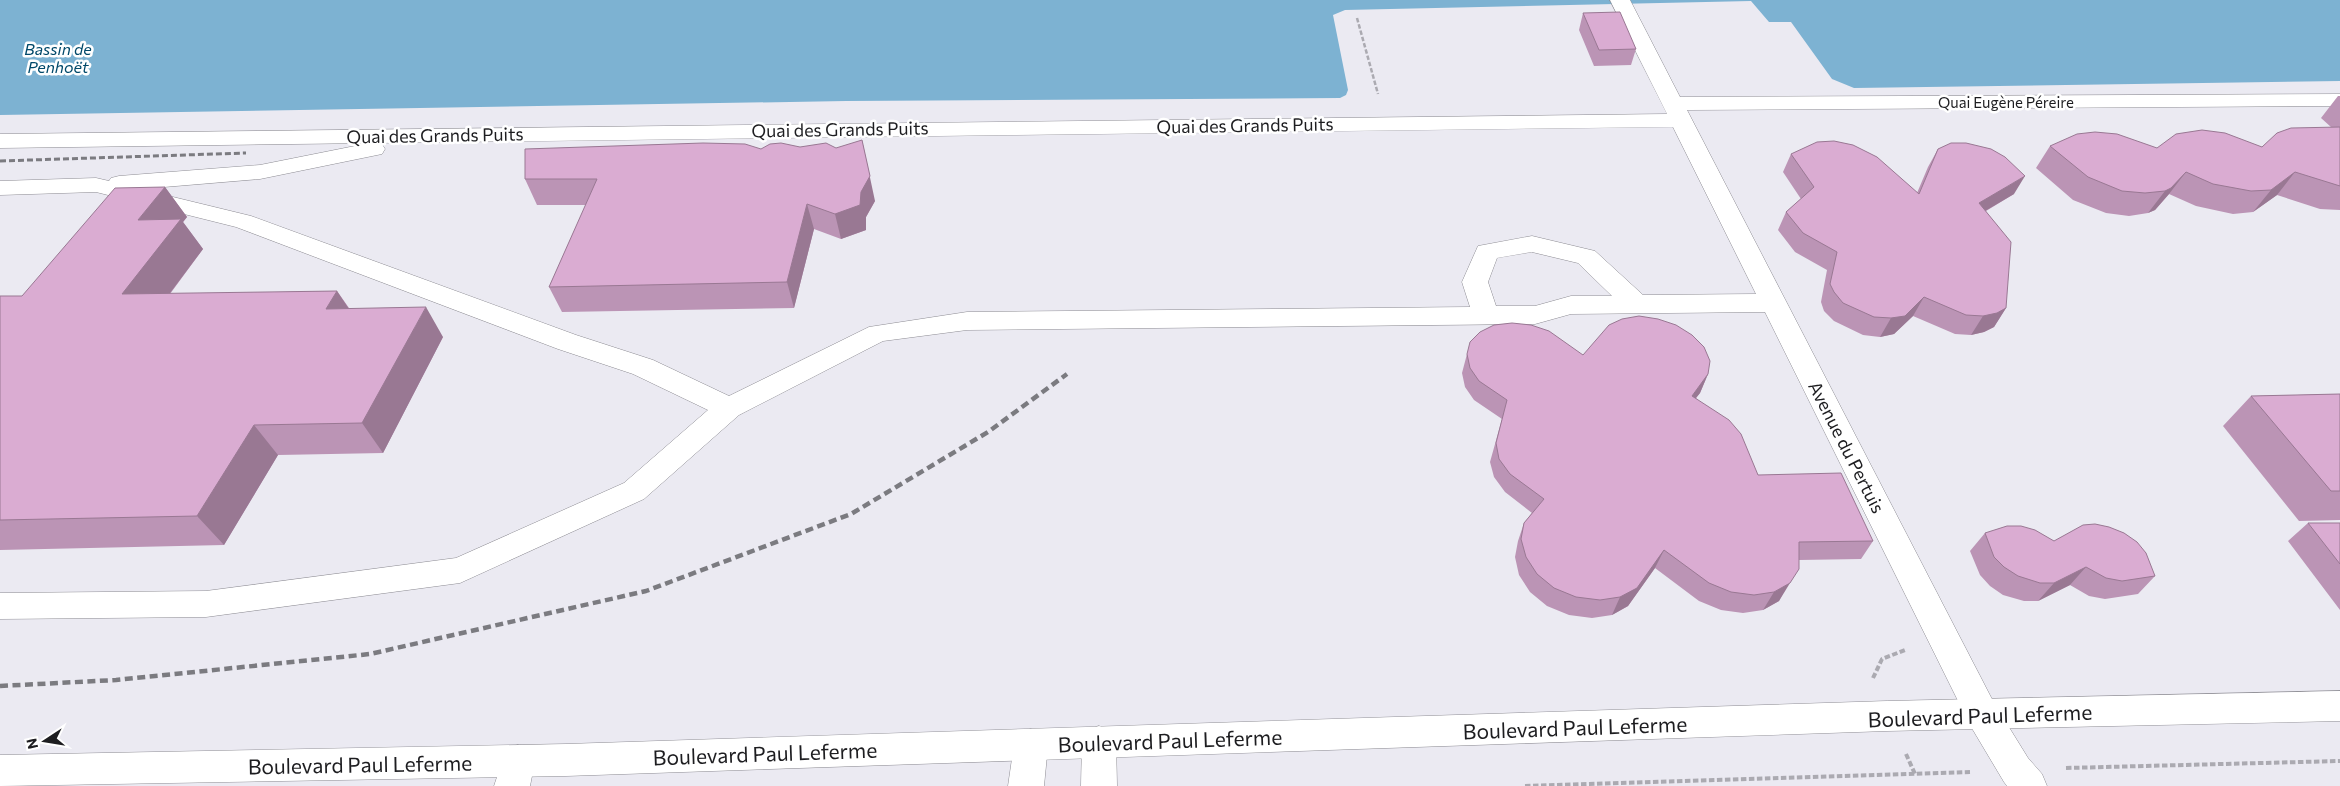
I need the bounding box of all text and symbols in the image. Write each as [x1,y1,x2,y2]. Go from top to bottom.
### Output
water label: Bassin de Penhoët [24,39,92,76]
street label: Quai Eugène Péreire [1938,93,2074,111]
street label: Quai des Grands Puits [1156,112,1334,138]
street label: Quai des Grands Puits [751,116,929,142]
street label: Quai des Grands Puits [346,122,524,148]
street label: Avenue du Pertuis [1804,377,1890,517]
street label: Boulevard Paul Leferme [1867,699,2093,731]
street label: Boulevard Paul Leferme [1462,711,1688,743]
north arrow [20,716,70,766]
street label: Boulevard Paul Leferme [1057,724,1283,756]
text: N [22,737,41,751]
street label: Boulevard Paul Leferme [652,737,878,769]
street label: Boulevard Paul Leferme [248,750,472,778]

